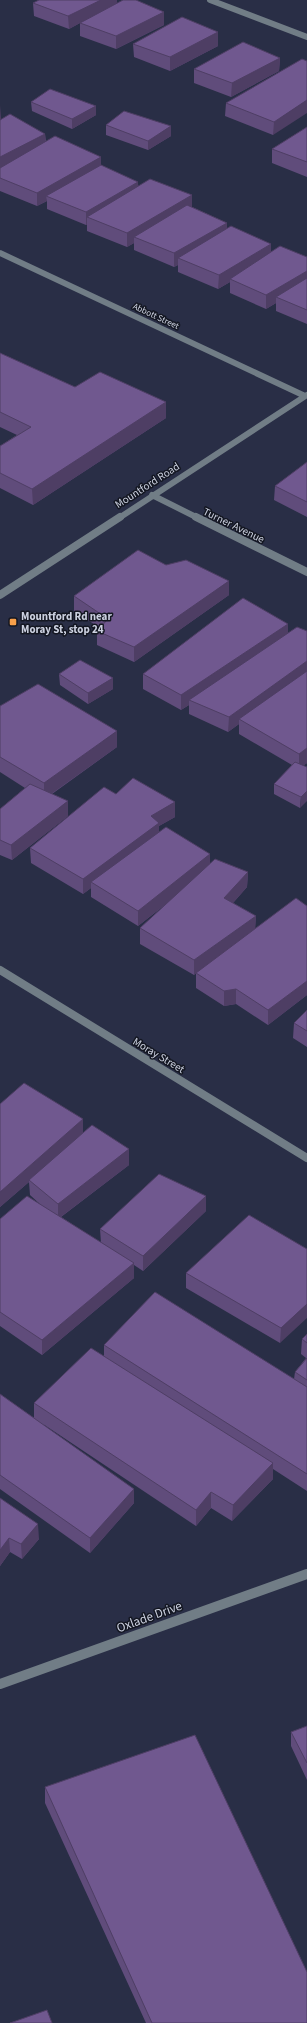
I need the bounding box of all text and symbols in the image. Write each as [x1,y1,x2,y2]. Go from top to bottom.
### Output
street label: Abbott Street [130,300,181,333]
street label: Mountford Road [112,459,183,512]
street label: Turner Avenue [201,504,267,547]
place label: Mountford Rd near Moray St, stop 24 [21,609,112,637]
marker: Mountford Rd near Moray St, stop 24 [8,617,18,627]
street label: Moray Street [130,1034,188,1077]
street label: Oxlade Drive [114,1597,185,1637]

